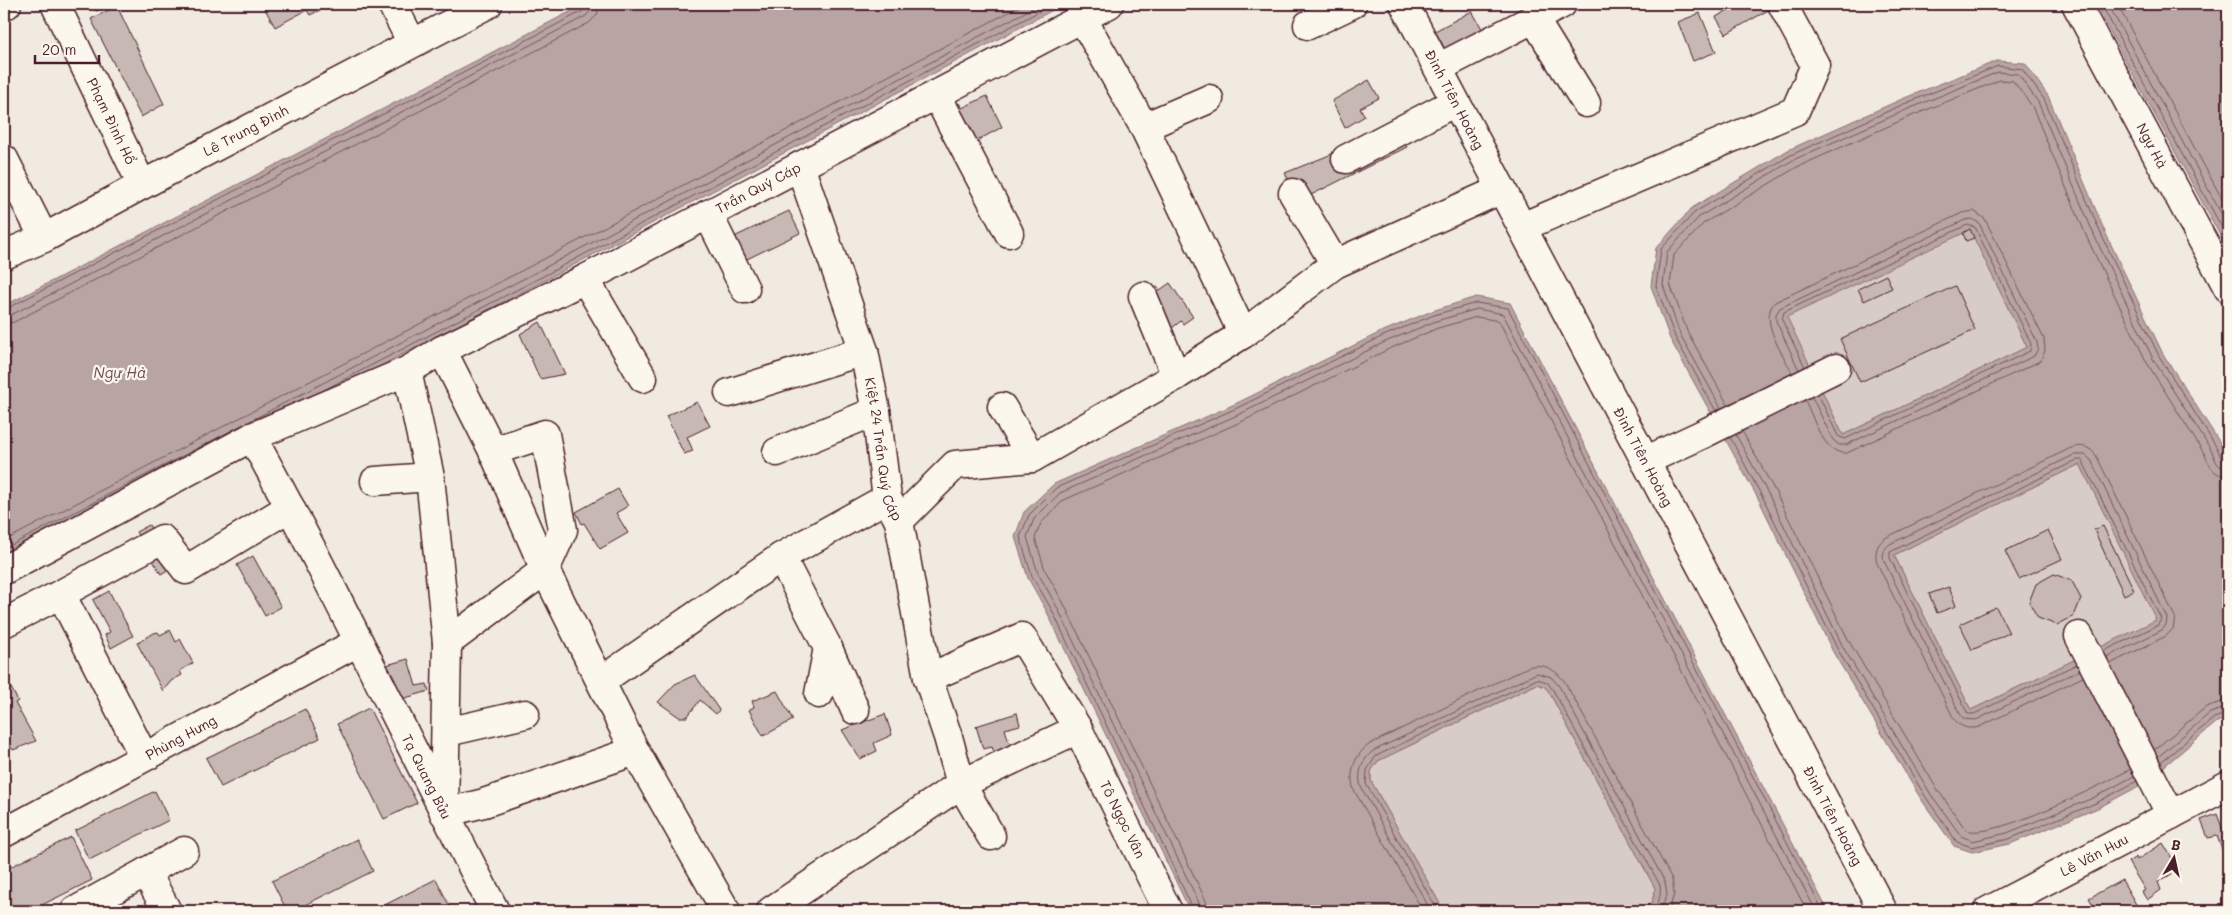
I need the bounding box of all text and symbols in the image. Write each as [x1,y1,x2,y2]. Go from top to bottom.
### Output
scale bar [35,32,99,64]
text: 20 m [42,39,76,59]
street label: Đinh Tiên Hoàng [1421,46,1489,153]
street label: Phạm Đình Hổ [83,75,141,167]
street label: Lê Trung Đình [200,100,292,160]
street label: Ngự Hà [2132,119,2172,172]
street label: Trần Quý Cáp [712,157,804,218]
water label: Ngự Hà [94,362,146,382]
street label: Kiệt 24 Trần Quý Cáp [860,376,907,524]
street label: Đinh Tiên Hoàng [1609,403,1678,510]
street label: Phùng Hưng [142,710,220,764]
street label: Tạ Quang Bửu [398,731,456,822]
street label: Đinh Tiên Hoàng [1799,762,1867,869]
street label: Tô Ngọc Vân [1096,777,1150,861]
street label: Lê Văn Hưu [2057,829,2132,881]
north arrow [2150,832,2200,882]
text: B [2170,835,2182,855]

